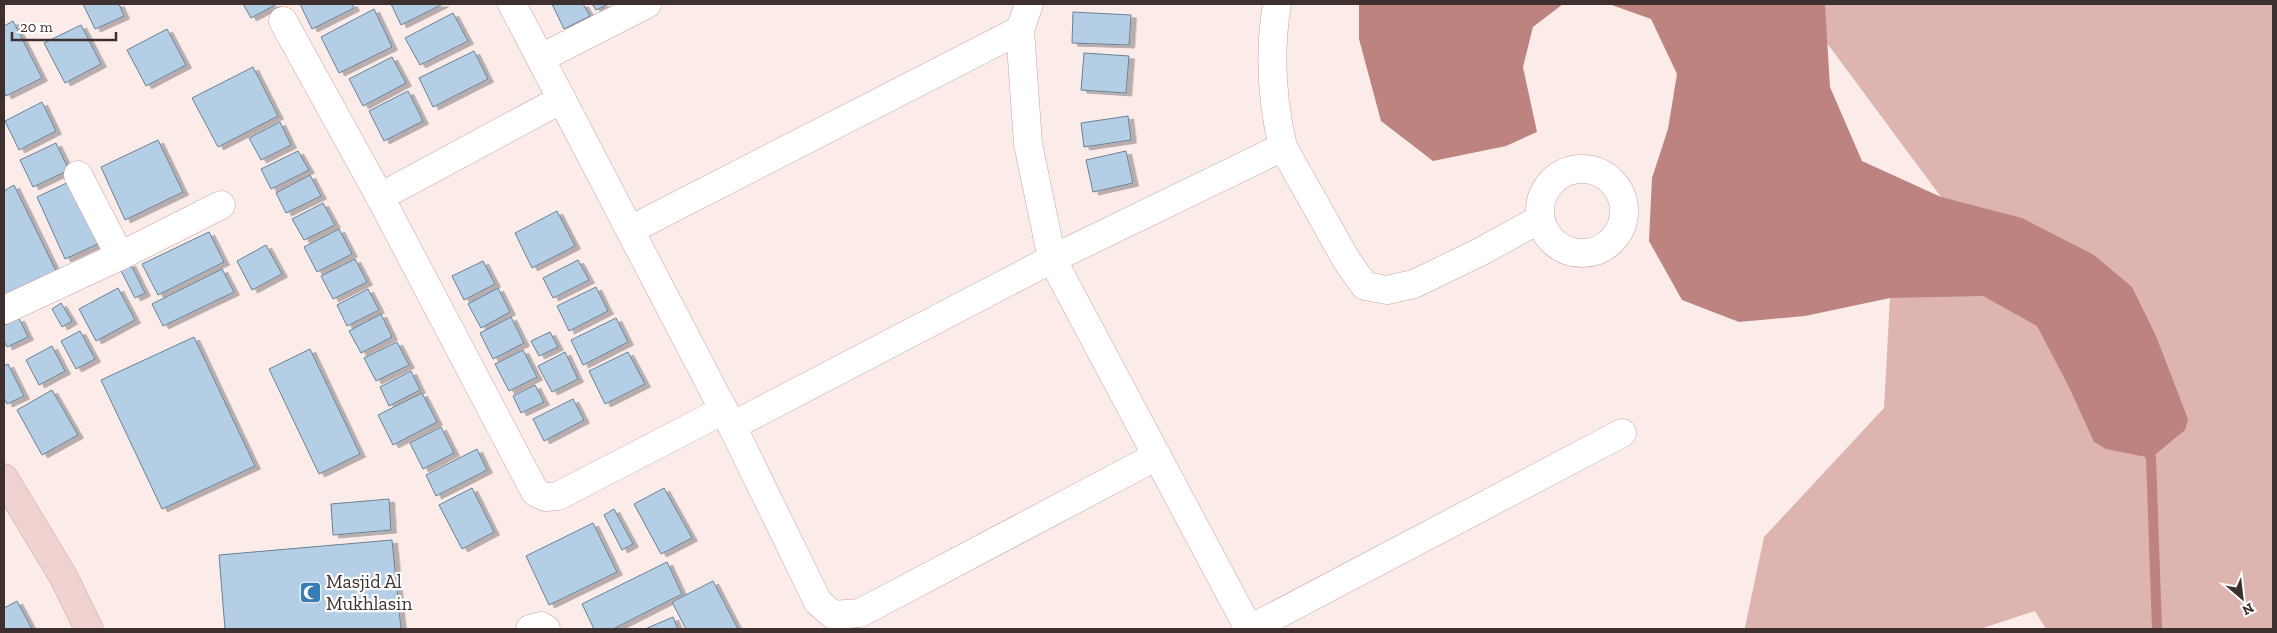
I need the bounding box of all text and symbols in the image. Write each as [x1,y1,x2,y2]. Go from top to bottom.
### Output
scale bar [12,10,116,42]
text: 20 m [20,18,53,36]
place label: Masjid Al Mukhlasin [326,570,412,615]
north arrow [2217,573,2267,623]
mosque icon: Masjid Al Mukhlasin [298,580,322,604]
text: N [2239,599,2257,619]

